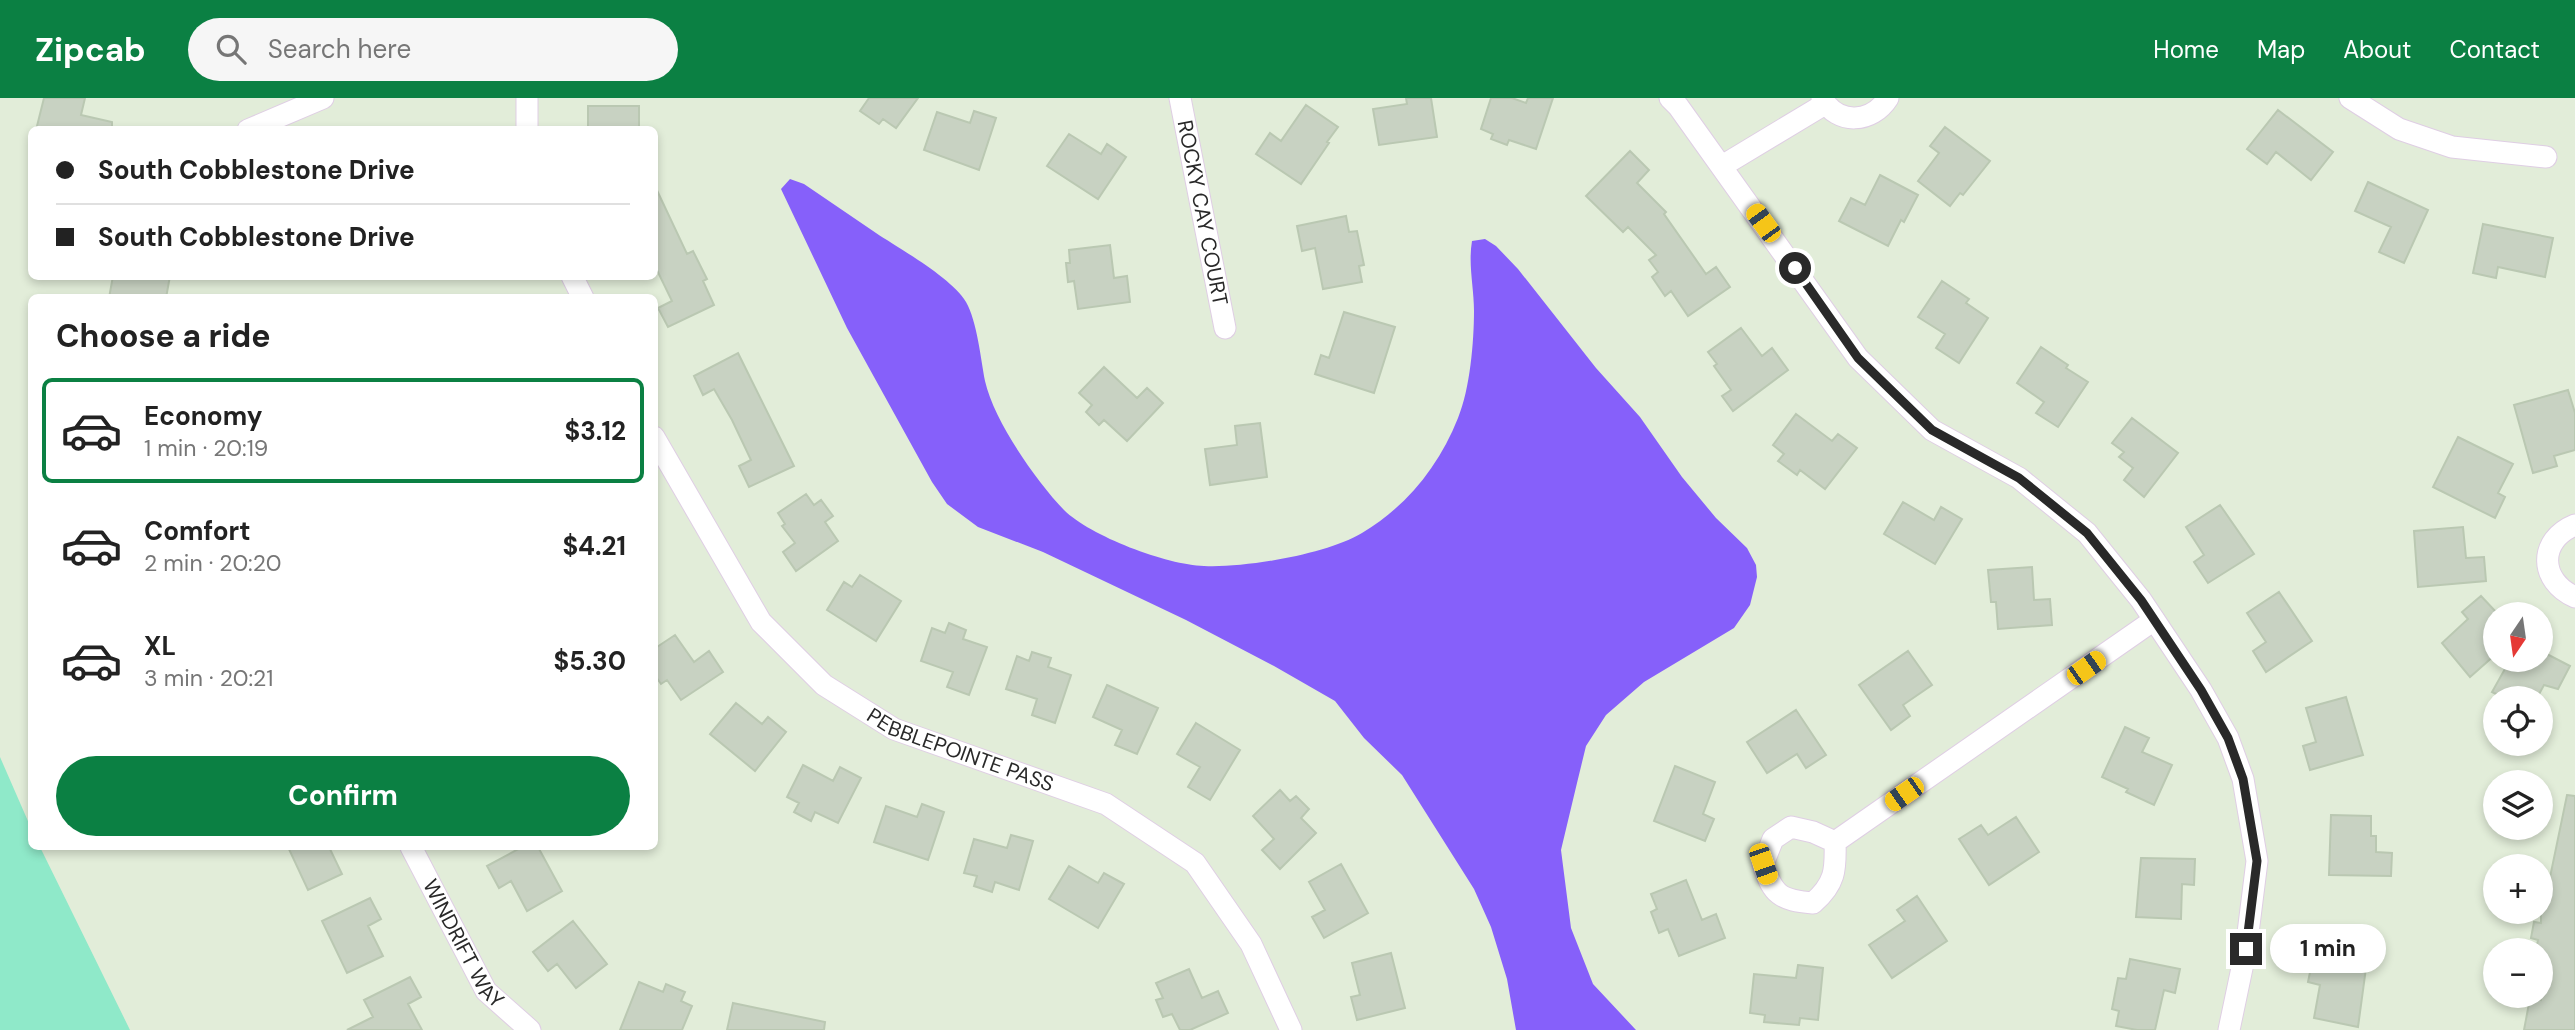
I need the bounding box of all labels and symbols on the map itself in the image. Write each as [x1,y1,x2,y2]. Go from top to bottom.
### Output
street label: ROCKY CAY COURT [1171,118,1234,308]
car [1743,200,1784,246]
route start [1779,252,1811,284]
north arrow [2483,602,2553,672]
car [2063,647,2110,689]
street label: PEBBLEPOINTE PASS [862,701,1058,798]
car [1881,773,1928,815]
car [1747,841,1780,887]
street label: WINDRIFT WAY [416,874,510,1014]
callout: 1 min [2270,924,2386,974]
route end [2230,933,2262,965]

